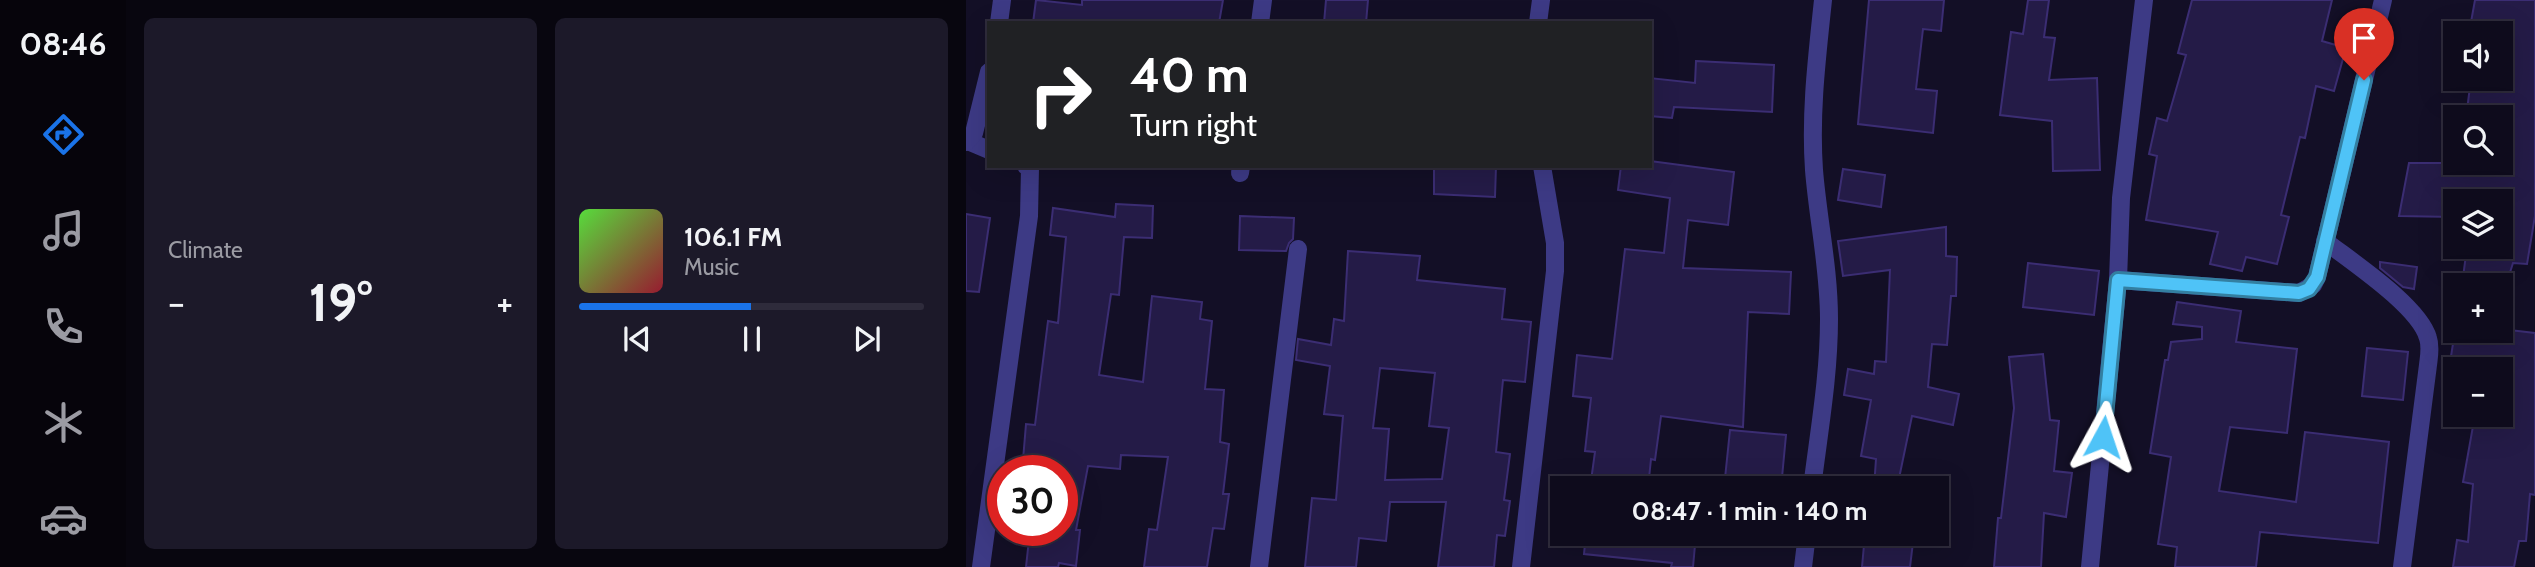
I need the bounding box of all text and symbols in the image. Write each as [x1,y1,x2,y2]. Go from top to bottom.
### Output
pin [2334,8,2394,80]
icon: arrive [2345,19,2383,57]
map controls [2443,21,2513,427]
button: sound [2443,21,2513,91]
text: 08:46 [20,24,106,63]
text: 40 m [1130,45,1249,104]
icon: right [1015,49,1106,140]
text: Turn right [1130,105,1257,144]
button: search [2443,105,2513,175]
icon: directions [39,110,88,159]
button: layers [2443,189,2513,259]
icon: music [39,206,88,255]
text: 106.1 FM [684,221,782,253]
text: Climate [168,236,243,264]
text: Music [684,253,739,281]
text: 19° [309,271,372,334]
button: + [2443,273,2513,343]
text: − [168,279,185,326]
text: + [496,279,513,326]
icon: phone [39,302,88,351]
icon: previous [618,320,656,358]
icon: pause [733,320,771,358]
icon: next [848,320,886,358]
button: − [2443,357,2513,427]
icon: climate [39,398,88,447]
position arrow [2066,400,2140,474]
speed limit sign: 30 [987,455,1078,546]
icon: car [39,494,88,543]
text: 08:47 · 1 min · 140 m [1632,495,1867,527]

